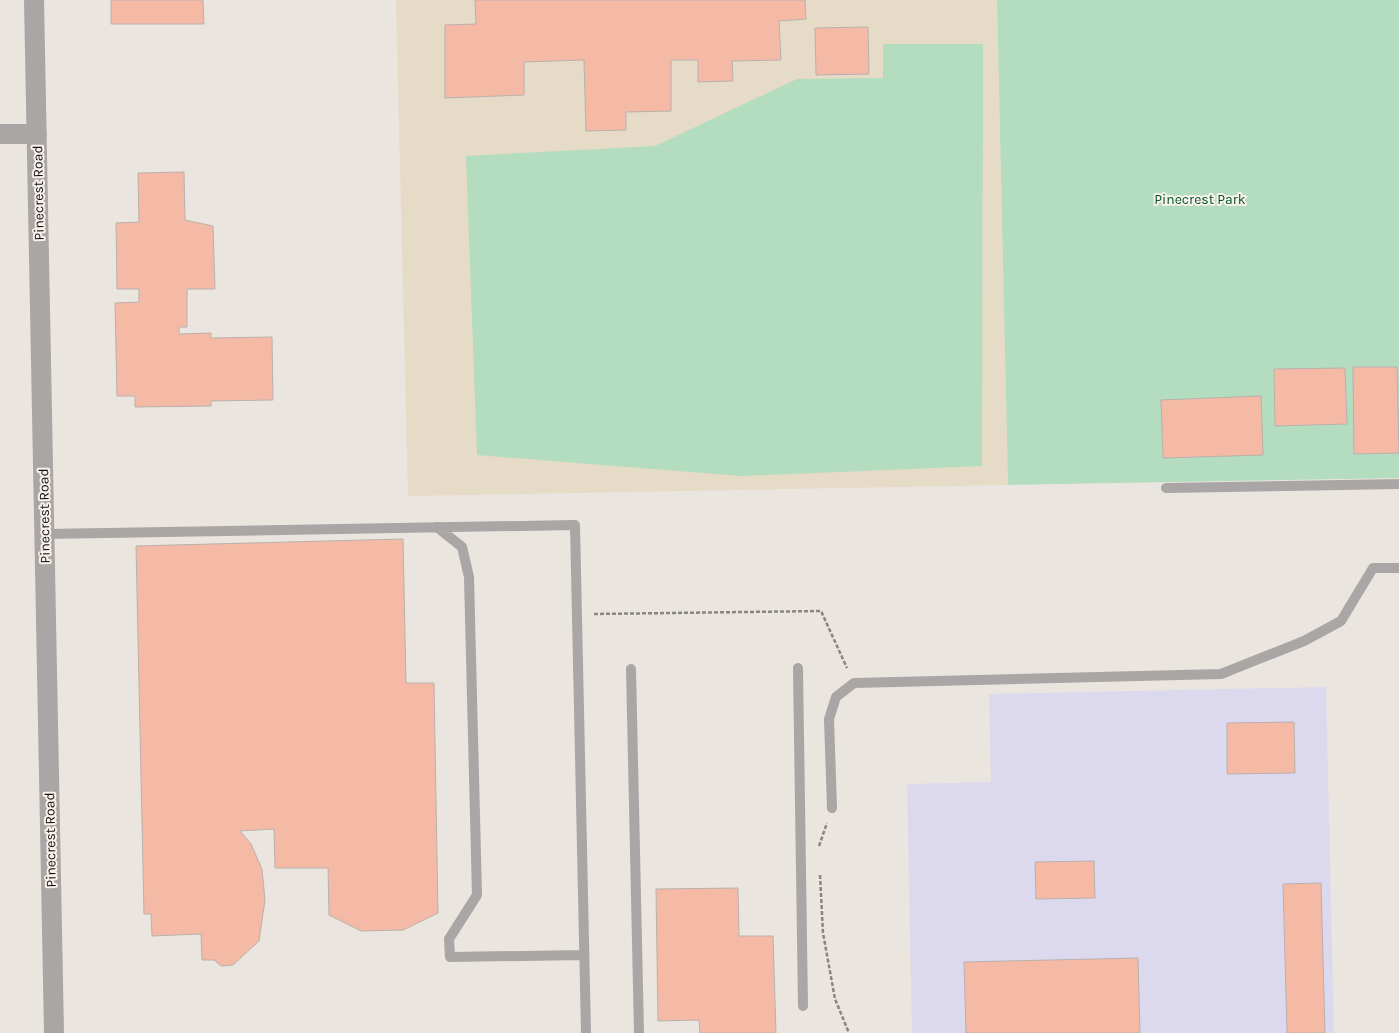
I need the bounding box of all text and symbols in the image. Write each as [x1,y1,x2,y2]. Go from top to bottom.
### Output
street label: Pinecrest Road [29,145,48,241]
park label: Pinecrest Park [1154,191,1246,208]
street label: Pinecrest Road [35,468,54,564]
street label: Pinecrest Road [41,792,60,888]

